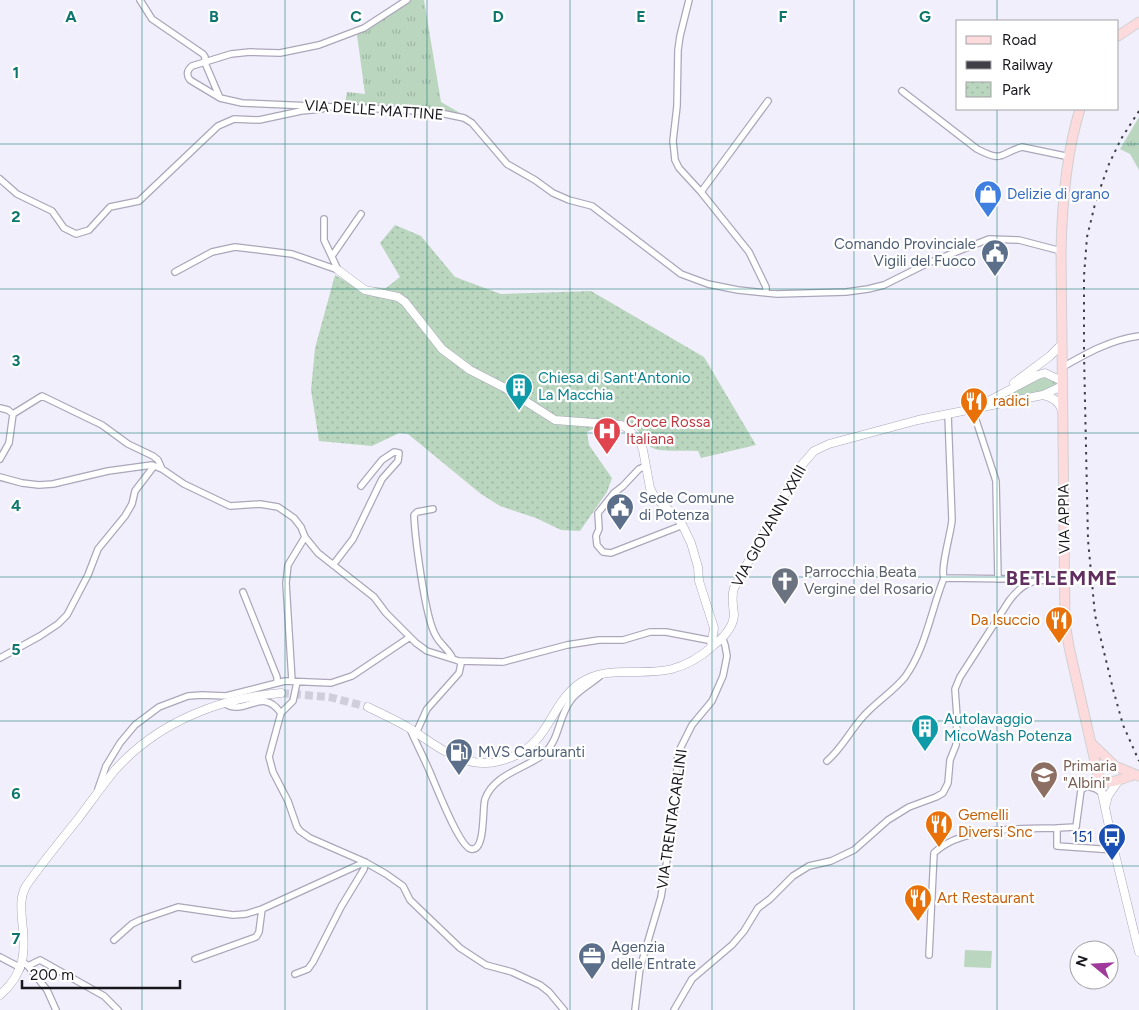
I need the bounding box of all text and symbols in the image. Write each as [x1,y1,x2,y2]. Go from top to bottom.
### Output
text: A [65,7,77,26]
text: B [209,7,219,26]
text: C [350,7,362,26]
text: D [492,7,504,26]
text: E [636,7,646,26]
text: F [779,7,788,26]
text: G [919,7,931,26]
legend [956,20,1119,110]
text: Road [1002,31,1037,49]
text: Railway [1002,56,1053,74]
text: 1 [13,63,19,82]
text: Park [1002,81,1031,99]
street label: VIA DELLE MATTINE [304,96,444,124]
shop icon: Delizie di grano [973,179,1003,218]
place label: Delizie di grano [1007,185,1110,203]
text: 2 [11,207,21,226]
place label: Comando Provinciale Vigili del Fuoco [834,235,976,270]
public building icon: Comando Provinciale Vigili del Fuoco [980,238,1010,277]
text: 3 [12,351,21,370]
place label: Chiesa di Sant'Antonio La Macchia [538,369,691,404]
building icon: Chiesa di Sant'Antonio La Macchia [504,372,534,411]
restaurant icon: radici [959,386,989,425]
place label: radici [993,392,1030,410]
place label: Croce Rossa Italiana [626,413,710,448]
hospital icon: Croce Rossa Italiana [592,416,622,455]
street label: VIA GIOVANNI XXIII [728,462,810,590]
street label: VIA APPIA [1054,484,1074,554]
place label: Sede Comune di Potenza [639,489,734,524]
public building icon: Sede Comune di Potenza [605,492,635,531]
text: 4 [11,496,21,515]
place label: Parrocchia Beata Vergine del Rosario [804,563,934,598]
church icon: Parrocchia Beata Vergine del Rosario [770,566,800,605]
district label: BETLEMME [1006,566,1118,590]
restaurant icon: Da Isuccio [1044,605,1074,644]
place label: Da Isuccio [970,611,1040,629]
text: 5 [11,640,21,659]
place label: Autolavaggio MicoWash Potenza [944,710,1072,745]
building icon: Autolavaggio MicoWash Potenza [910,713,940,752]
fuel station icon: MVS Carburanti [444,737,474,776]
place label: MVS Carburanti [478,743,585,761]
street label: VIA TRENTACARLINI [653,748,691,890]
place label: Primaria "Albini" [1063,757,1117,792]
school or university icon: Primaria "Albini" [1029,760,1059,799]
text: 6 [11,784,21,803]
place label: Gemelli Diversi Snc [958,806,1033,841]
restaurant icon: Gemelli Diversi Snc [924,809,954,848]
bus stop icon: 151 [1097,822,1127,861]
place label: 151 [1072,828,1093,846]
restaurant icon: Art Restaurant [903,883,933,922]
place label: Art Restaurant [937,889,1035,907]
text: 7 [12,929,21,948]
place label: Agenzia delle Entrate [611,938,696,973]
north arrow [1069,940,1119,990]
office icon: Agenzia delle Entrate [577,941,607,980]
text: N [1072,953,1092,969]
scale bar [22,958,180,990]
text: 200 m [30,966,74,984]

